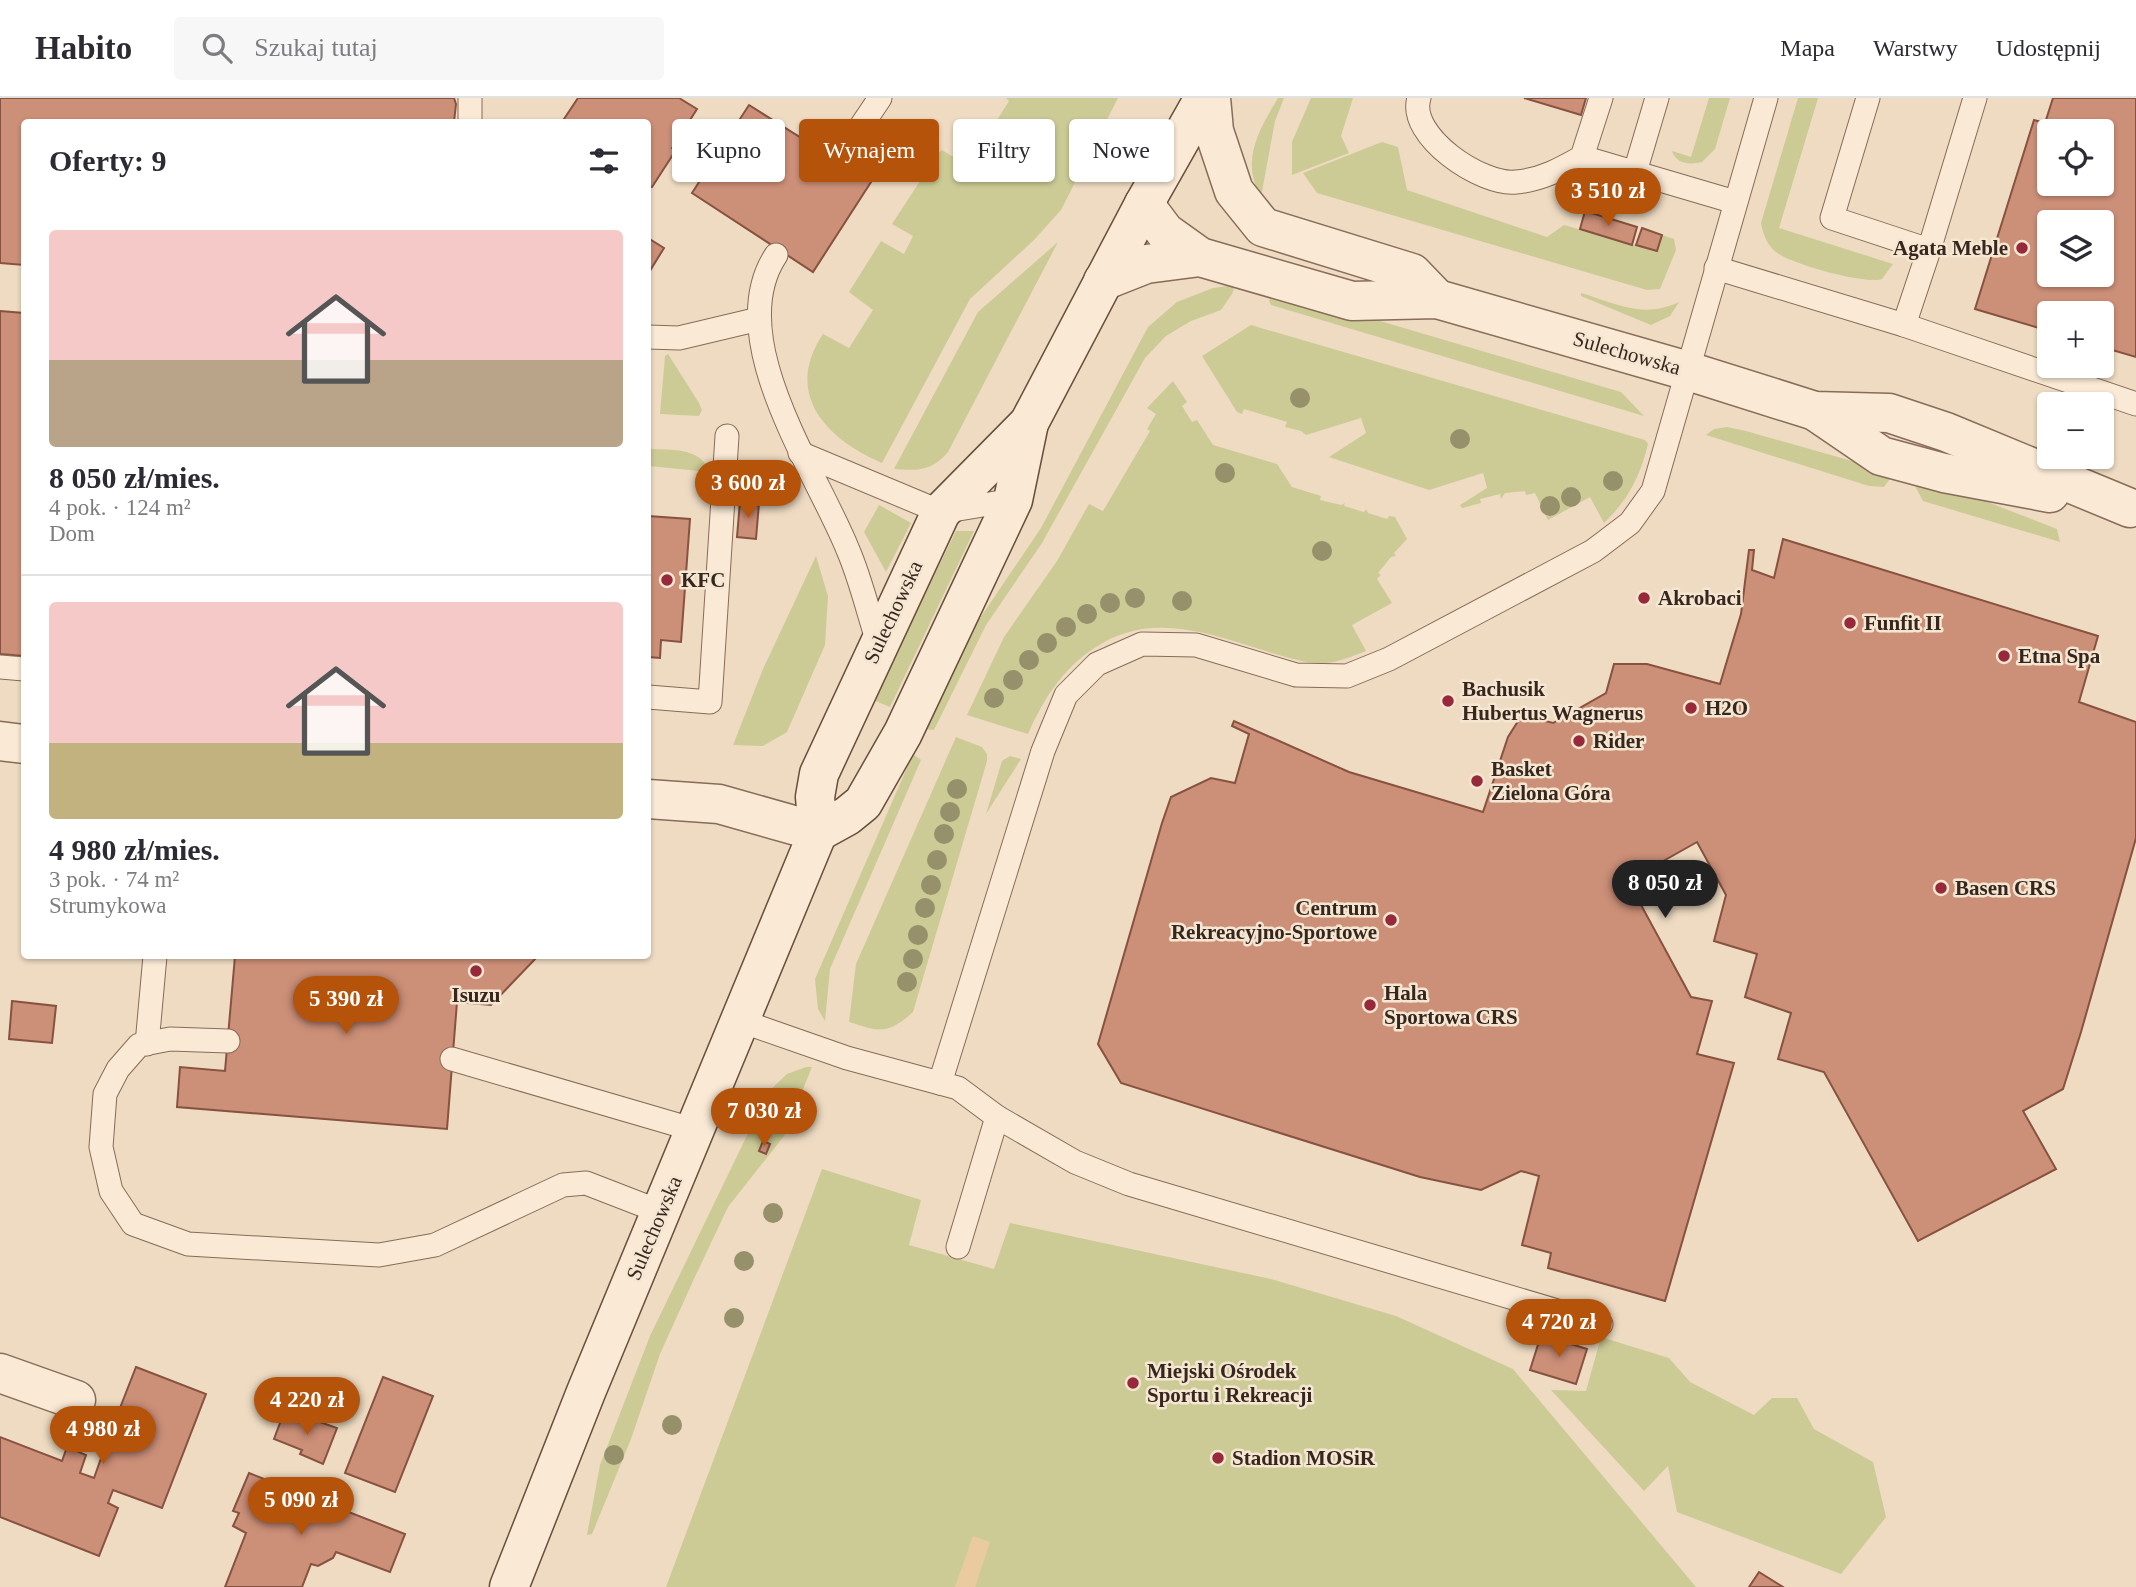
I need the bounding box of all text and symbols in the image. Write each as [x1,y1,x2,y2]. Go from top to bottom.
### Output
search box [174,17,664,80]
icon: search [198,29,236,67]
text: Habito [35,30,132,66]
text: Szukaj tutaj [254,33,378,62]
text: Mapa [1780,35,1835,61]
text: Warstwy [1873,35,1958,61]
text: Udostępnij [1996,35,2101,61]
chip: Kupno [672,119,785,182]
chip: Wynajem [799,119,939,182]
chip: Filtry [953,119,1055,182]
chip: Nowe [1069,119,1174,182]
map controls [2037,119,2114,469]
button: locate [2037,119,2114,196]
icon: filters [585,142,623,180]
text: Oferty: 9 [49,144,166,177]
pin: 3 510 zł [1536,169,1680,228]
text: 3 510 zł [1571,178,1645,203]
button: layers [2037,210,2114,287]
place label: Agata Meble [1893,236,2008,260]
marker: Agata Meble [2014,240,2030,256]
icon: home [273,276,399,402]
button: + [2037,301,2114,378]
street label: Sulechowska [1570,326,1684,380]
button: − [2037,392,2114,469]
pin: 3 600 zł [676,460,820,520]
text: 8 050 zł/mies. [49,461,220,494]
text: 3 600 zł [711,470,785,495]
text: 4 pok. · 124 m² [49,495,191,520]
text: Dom [49,521,95,546]
street label: Sulechowska [859,556,928,667]
place label: KFC [681,568,725,592]
marker: KFC [659,572,675,588]
place label: Akrobaci [1658,586,1742,610]
marker: Akrobaci [1636,590,1652,606]
place label: Funfit II [1864,611,1942,635]
marker: Funfit II [1842,615,1858,631]
place label: Etna Spa [2018,644,2101,668]
icon: home [273,648,399,774]
marker: Etna Spa [1996,648,2012,664]
place label: Bachusik Hubertus Wagnerus [1462,677,1643,725]
marker: Bachusik Hubertus Wagnerus [1440,693,1456,709]
place label: H2O [1705,696,1748,720]
marker: H2O [1683,700,1699,716]
place label: Rider [1593,729,1644,753]
marker: Rider [1571,733,1587,749]
place label: Basket Zielona Góra [1491,757,1611,805]
marker: Basket Zielona Góra [1469,773,1485,789]
text: 4 980 zł/mies. [49,833,220,866]
pin: 8 050 zł [1593,860,1737,920]
text: 3 pok. · 74 m² [49,867,179,892]
text: 8 050 zł [1628,870,1702,895]
place label: Basen CRS [1955,876,2056,900]
marker: Basen CRS [1933,880,1949,896]
text: Strumykowa [49,893,167,918]
place label: Centrum Rekreacyjno-Sportowe [1171,896,1378,944]
marker: Centrum Rekreacyjno-Sportowe [1383,912,1399,928]
marker: Isuzu [468,963,484,979]
pin: 5 390 zł [274,976,418,1036]
place label: Hala Sportowa CRS [1384,981,1518,1029]
place label: Isuzu [451,983,501,1007]
text: 5 390 zł [309,986,383,1011]
marker: Hala Sportowa CRS [1362,997,1378,1013]
pin: 7 030 zł [692,1088,836,1148]
text: 7 030 zł [727,1098,801,1123]
street label: Sulechowska [621,1172,687,1284]
pin: 4 720 zł [1487,1300,1631,1359]
text: 4 720 zł [1522,1309,1596,1334]
place label: Miejski Ośrodek Sportu i Rekreacji [1147,1359,1312,1407]
marker: Miejski Ośrodek Sportu i Rekreacji [1125,1375,1141,1391]
pin: 4 220 zł [235,1378,379,1437]
text: 4 220 zł [270,1387,344,1412]
pin: 4 980 zł [31,1406,175,1466]
text: 4 980 zł [66,1416,140,1441]
place label: Stadion MOSiR [1232,1446,1376,1470]
marker: Stadion MOSiR [1210,1450,1226,1466]
pin: 5 090 zł [229,1478,373,1537]
text: 5 090 zł [264,1487,338,1512]

